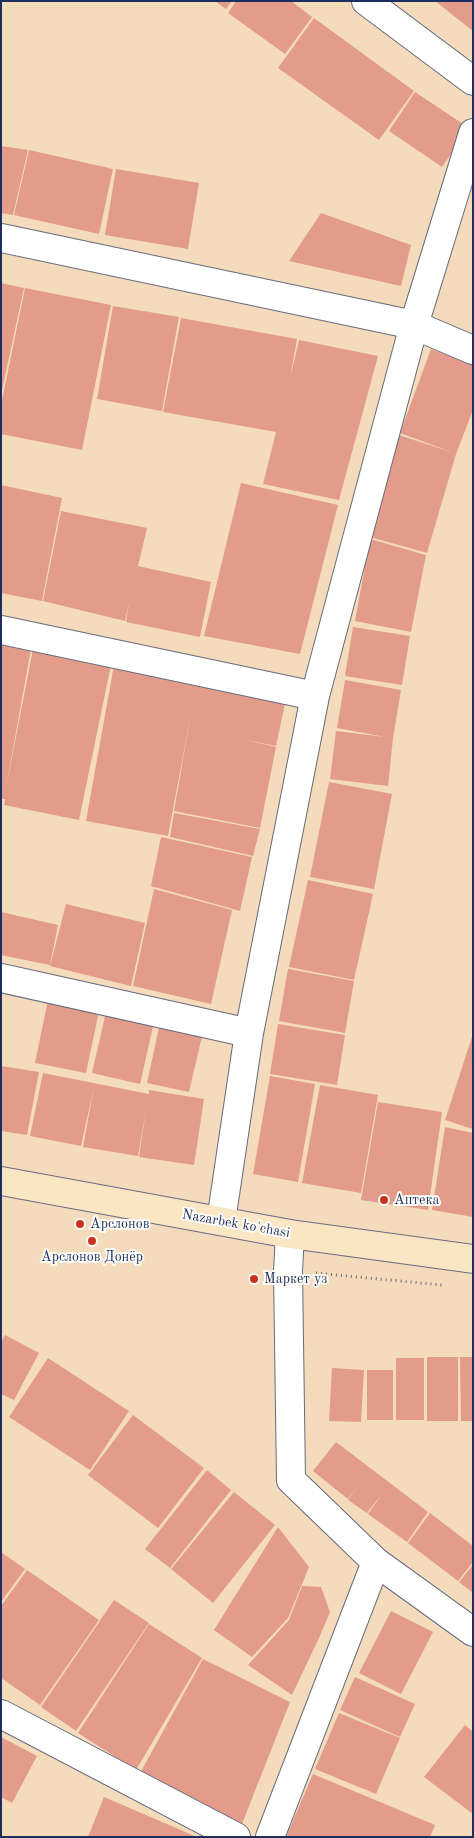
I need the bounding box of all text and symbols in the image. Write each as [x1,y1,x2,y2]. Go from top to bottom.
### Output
place label: Аптека [394,1192,439,1208]
marker: Аптека [378,1194,390,1206]
street label: Nazarbek ko'chasi [181,1206,291,1242]
place label: Арслонов [90,1216,149,1232]
marker: Арслонов [74,1218,86,1230]
marker: Арслонов Донёр [86,1235,98,1247]
place label: Арслонов Донёр [41,1249,143,1265]
place label: Маркет уз [264,1271,327,1287]
marker: Маркет уз [248,1273,260,1285]

